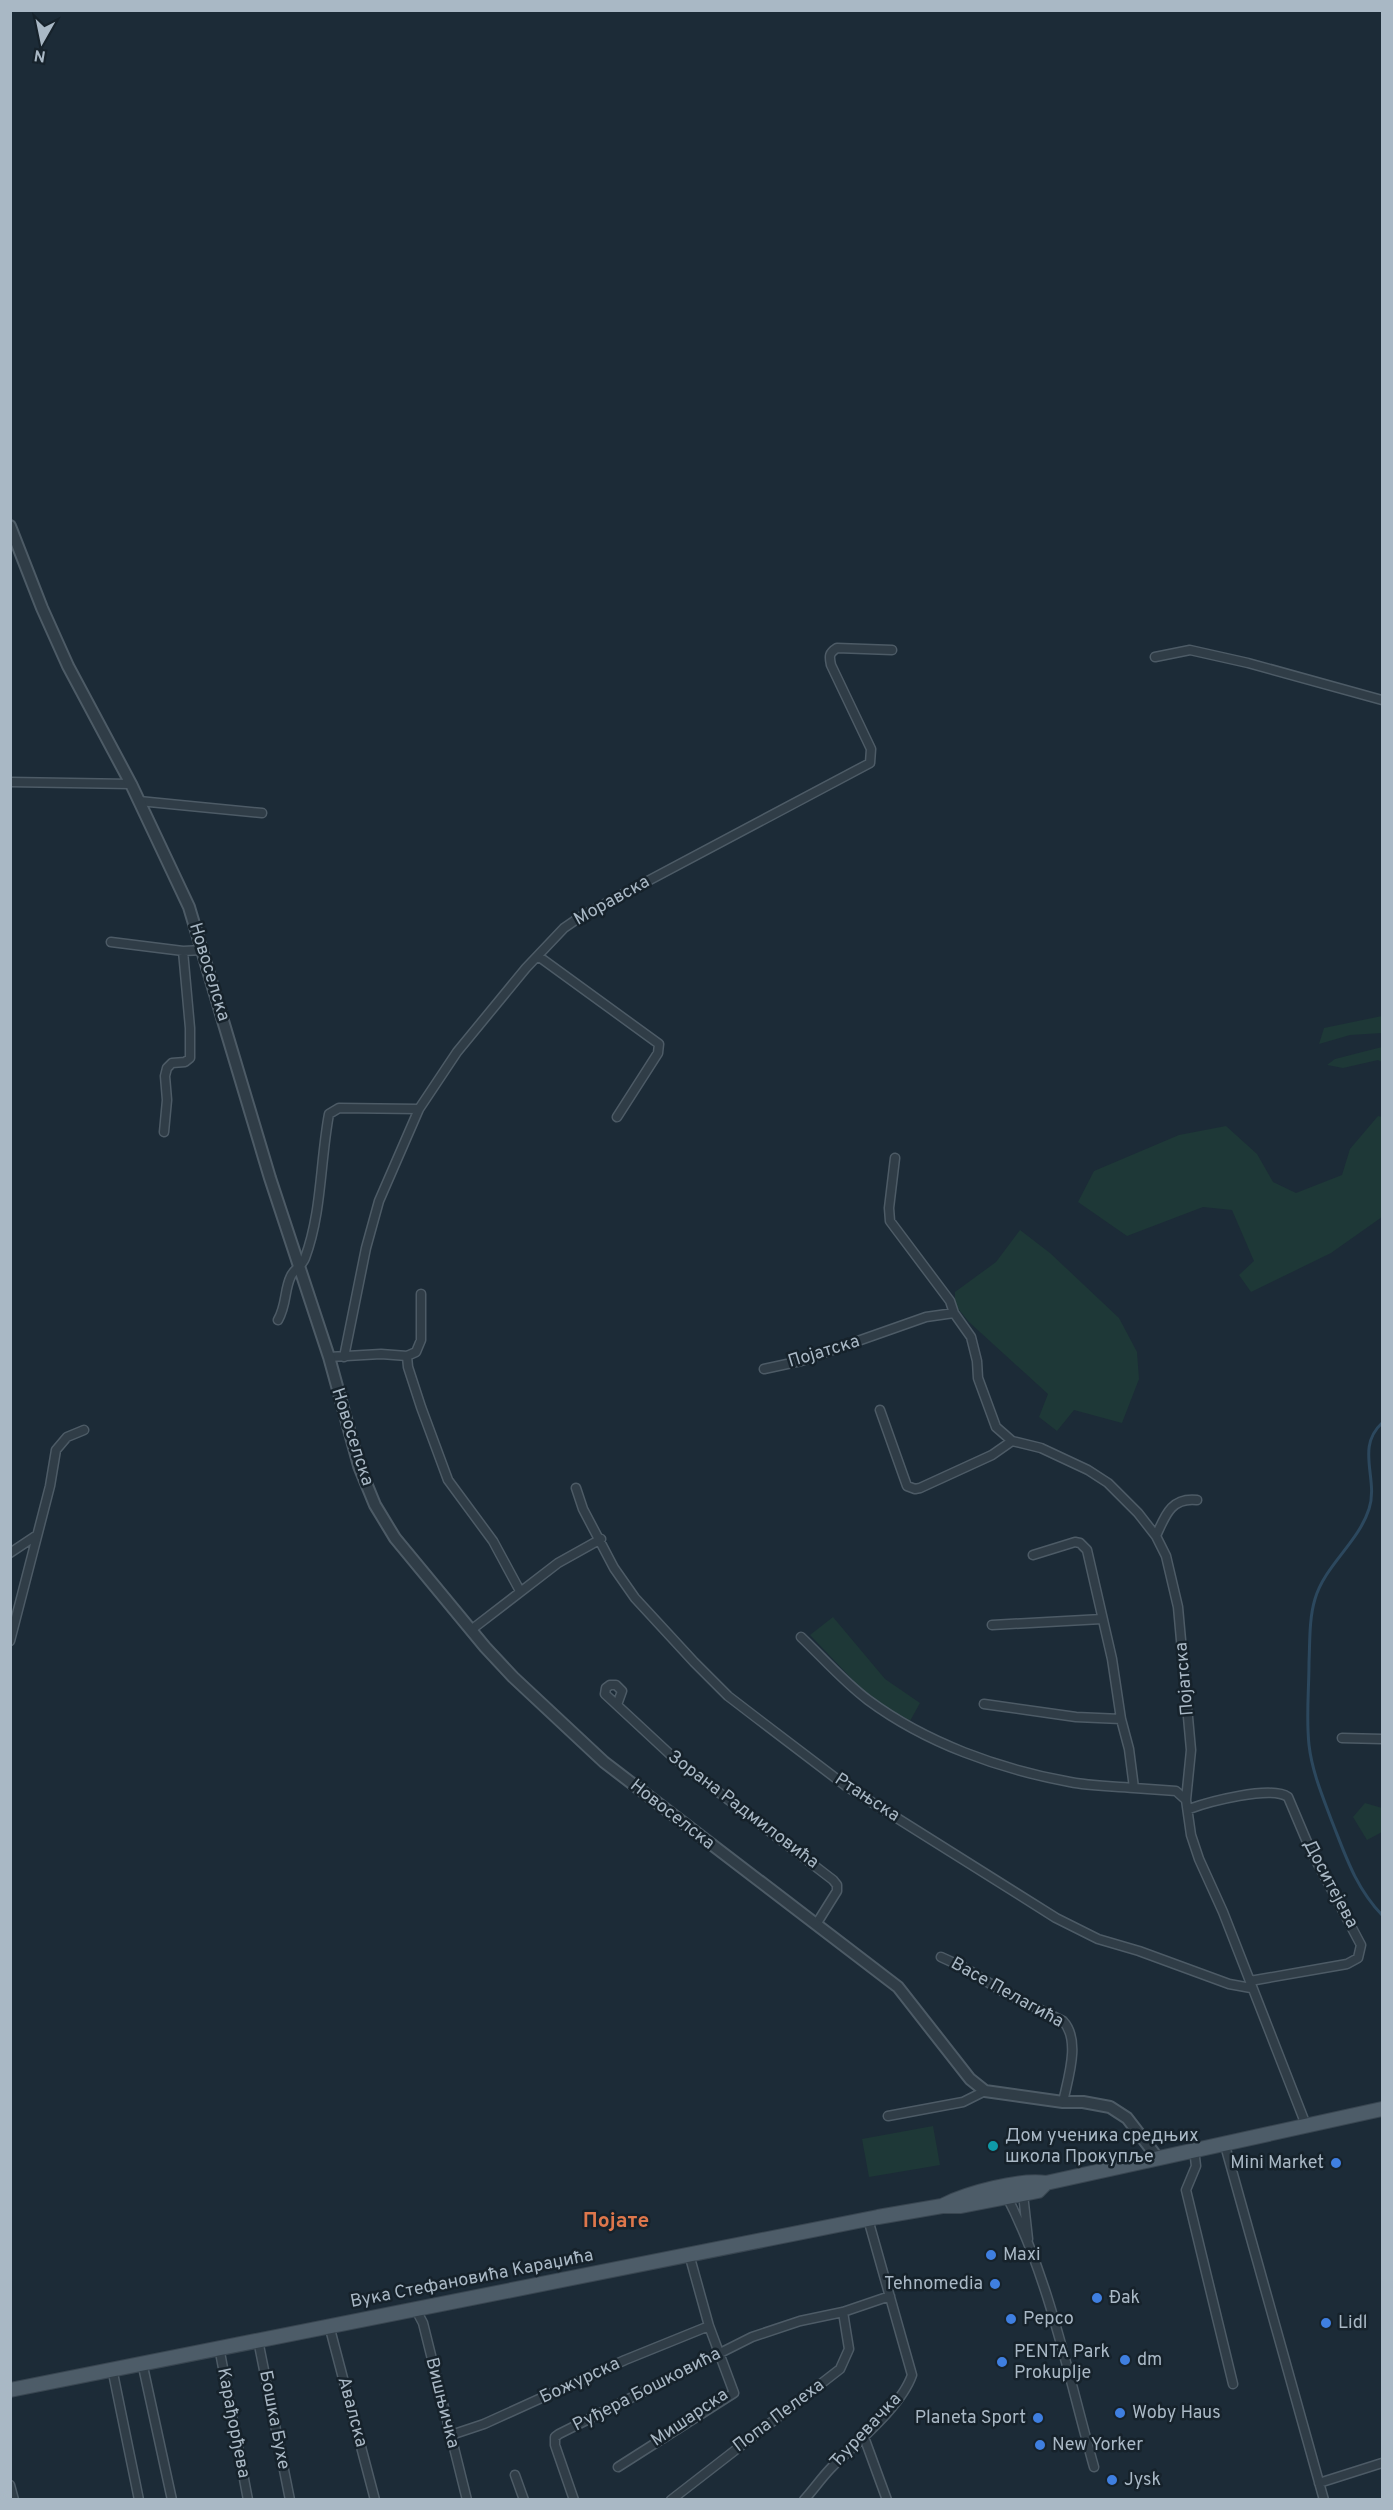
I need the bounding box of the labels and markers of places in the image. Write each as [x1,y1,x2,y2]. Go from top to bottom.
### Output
place label: Дом ученика средњих школа Прокупље [1005,2125,1198,2169]
marker: Дом ученика средњих школа Прокупље [986,2139,1000,2153]
place label: Mini Market [1230,2152,1324,2175]
marker: Mini Market [1329,2156,1343,2170]
place label: Maxi [1003,2244,1041,2267]
marker: Maxi [984,2248,998,2262]
place label: Tehnomedia [884,2273,983,2296]
marker: Tehnomedia [988,2277,1002,2291]
place label: Đak [1109,2287,1140,2310]
marker: Đak [1090,2291,1104,2305]
place label: Pepco [1023,2308,1074,2331]
marker: Pepco [1004,2312,1018,2326]
place label: Lidl [1338,2312,1367,2335]
marker: Lidl [1319,2316,1333,2330]
place label: PENTA Park Prokuplje [1014,2341,1110,2385]
place label: dm [1137,2349,1162,2372]
marker: dm [1118,2353,1132,2367]
marker: PENTA Park Prokuplje [995,2355,1009,2369]
place label: Woby Haus [1132,2402,1221,2425]
marker: Woby Haus [1113,2406,1127,2420]
place label: Planeta Sport [915,2407,1026,2430]
marker: Planeta Sport [1031,2411,1045,2425]
place label: New Yorker [1052,2434,1143,2457]
marker: New Yorker [1033,2438,1047,2452]
place label: Jysk [1124,2469,1161,2492]
marker: Jysk [1105,2473,1119,2487]

